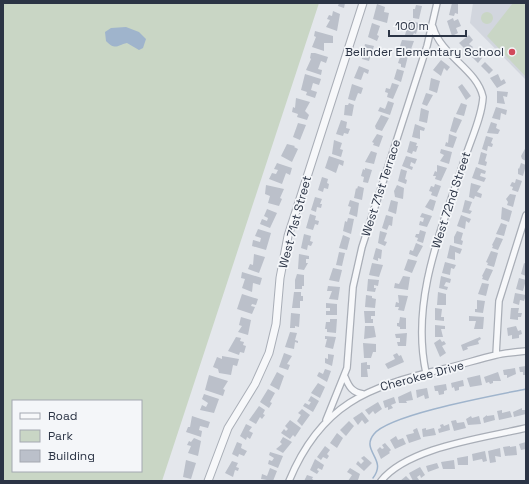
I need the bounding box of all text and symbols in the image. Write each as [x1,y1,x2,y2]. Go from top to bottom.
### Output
scale bar [389,12,466,38]
text: 100 m [395,18,429,34]
place label: Belinder Elementary School [345,44,504,60]
marker: Belinder Elementary School [507,47,517,57]
street label: West 71st Terrace [358,137,404,239]
street label: West 72nd Street [428,150,474,250]
street label: West 71st Street [275,174,315,270]
street label: Cherokee Drive [378,357,466,395]
legend [12,400,142,472]
text: Road [48,408,77,424]
text: Park [48,428,73,444]
text: Building [48,448,95,464]

